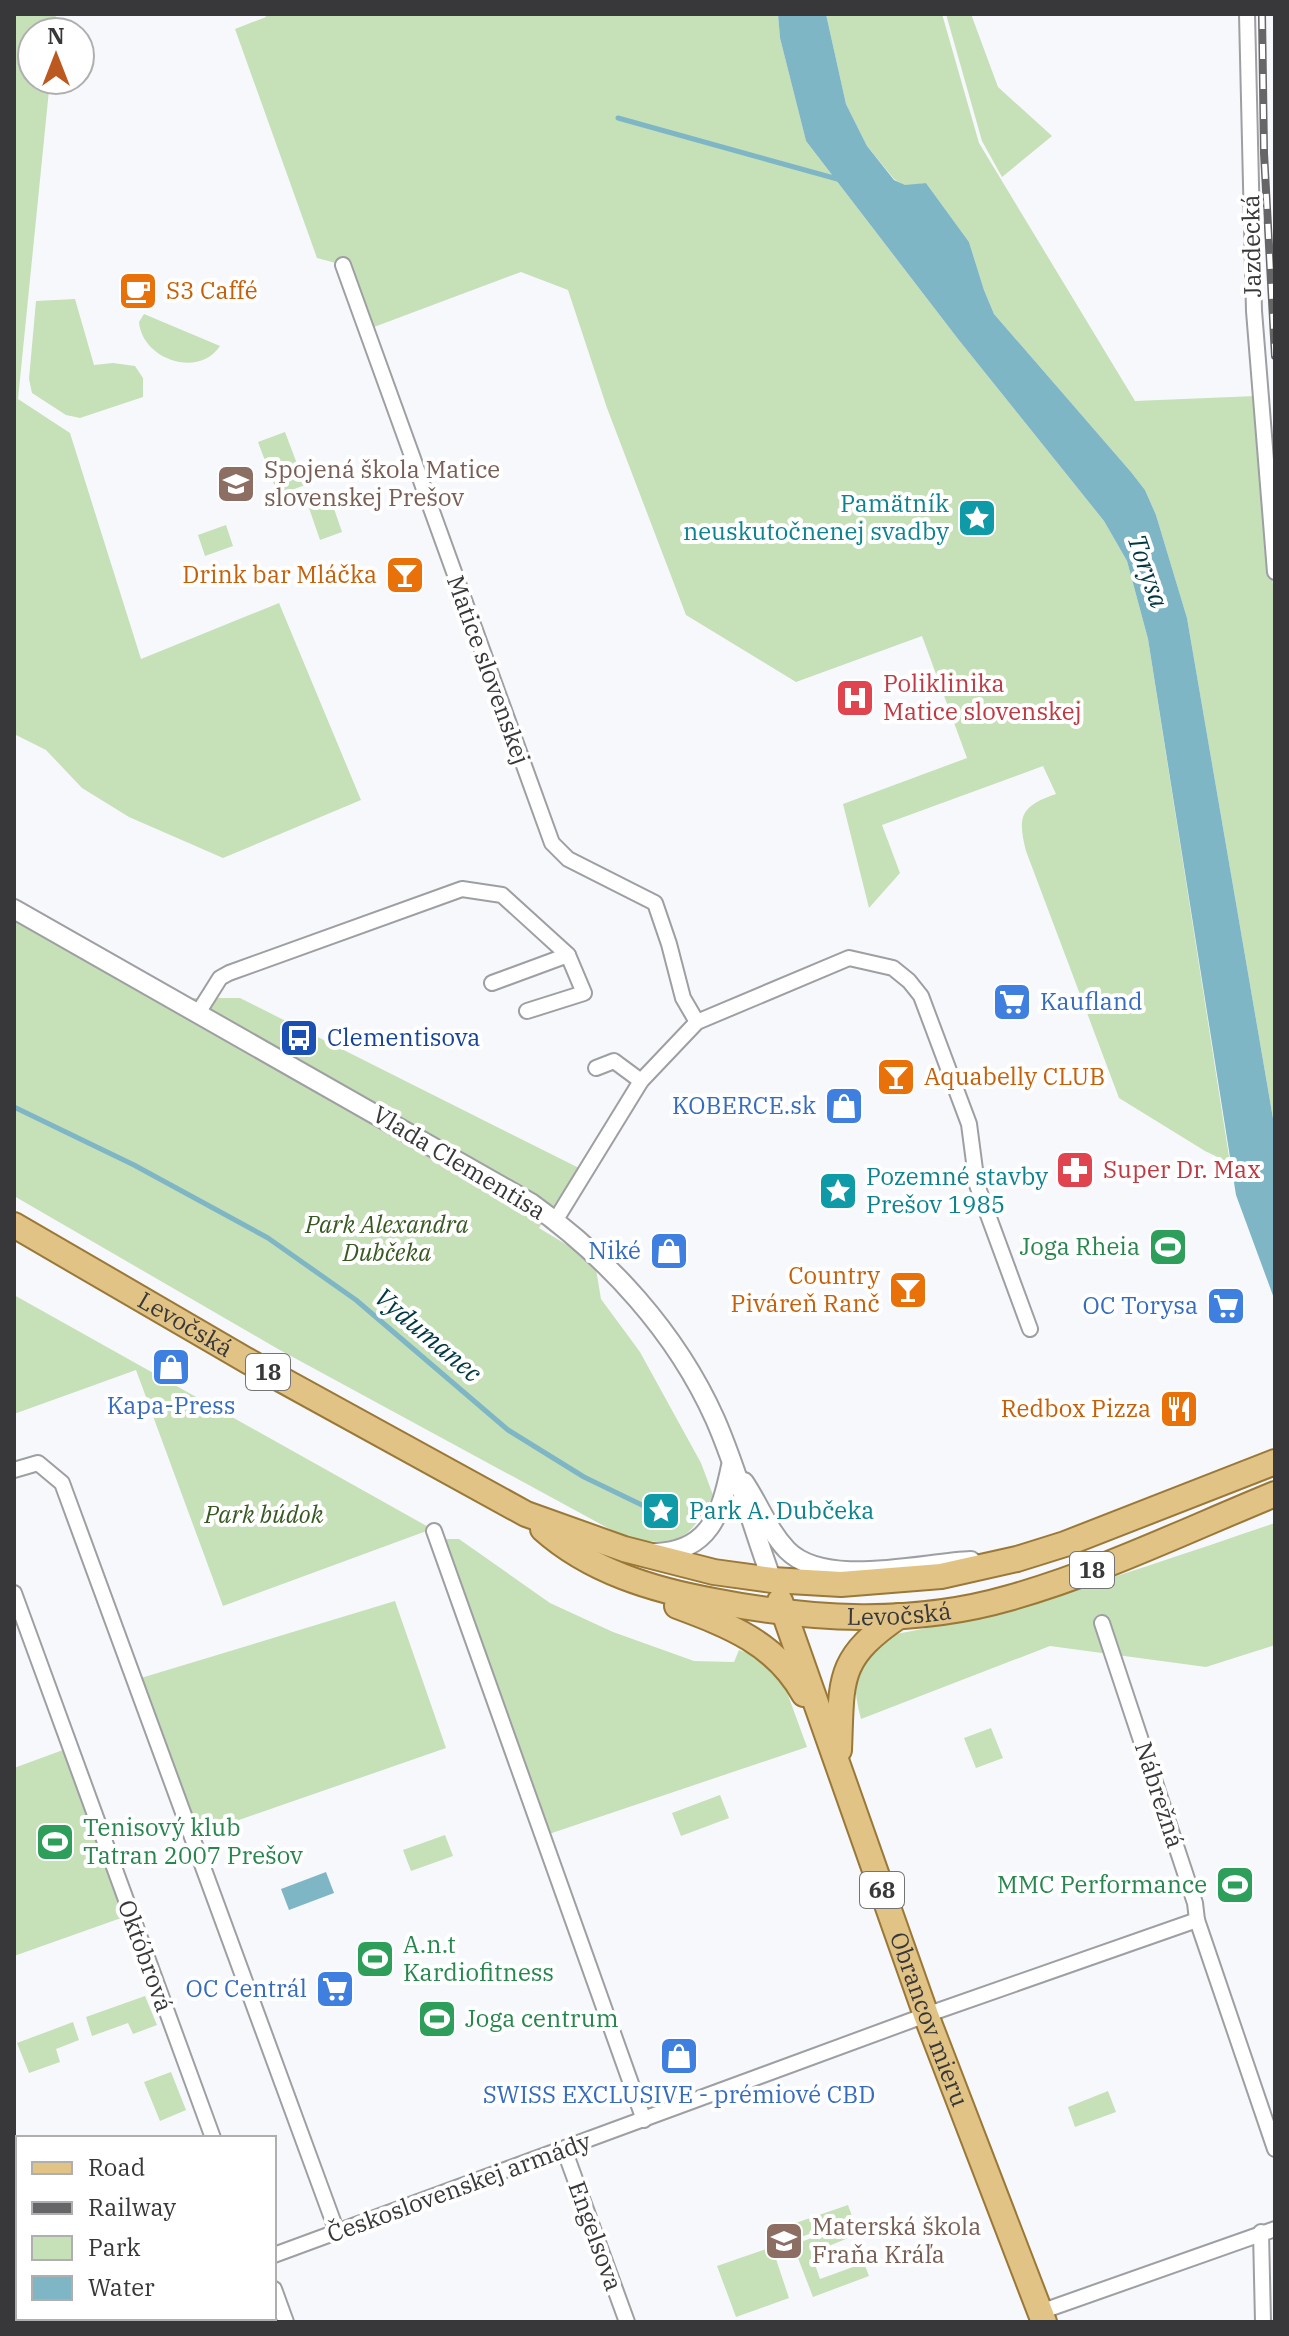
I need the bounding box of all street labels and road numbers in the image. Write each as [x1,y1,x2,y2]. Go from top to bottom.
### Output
street label: Jazdecká [1234,194,1268,298]
street label: Matice slovenskej [440,571,538,769]
street label: Vlada Clementisa [367,1098,552,1227]
street label: Levočská [132,1284,239,1364]
road number: 18 [246,1354,290,1390]
road number: 18 [1070,1552,1114,1588]
street label: Levočská [846,1594,953,1632]
street label: Nábrežná [1128,1738,1192,1852]
road number: 68 [860,1872,904,1908]
street label: Októbrová [111,1895,181,2016]
street label: Obrancov mieru [883,1927,977,2111]
street label: Československej armády [322,2124,595,2250]
street label: Engelsova [561,2176,631,2295]

